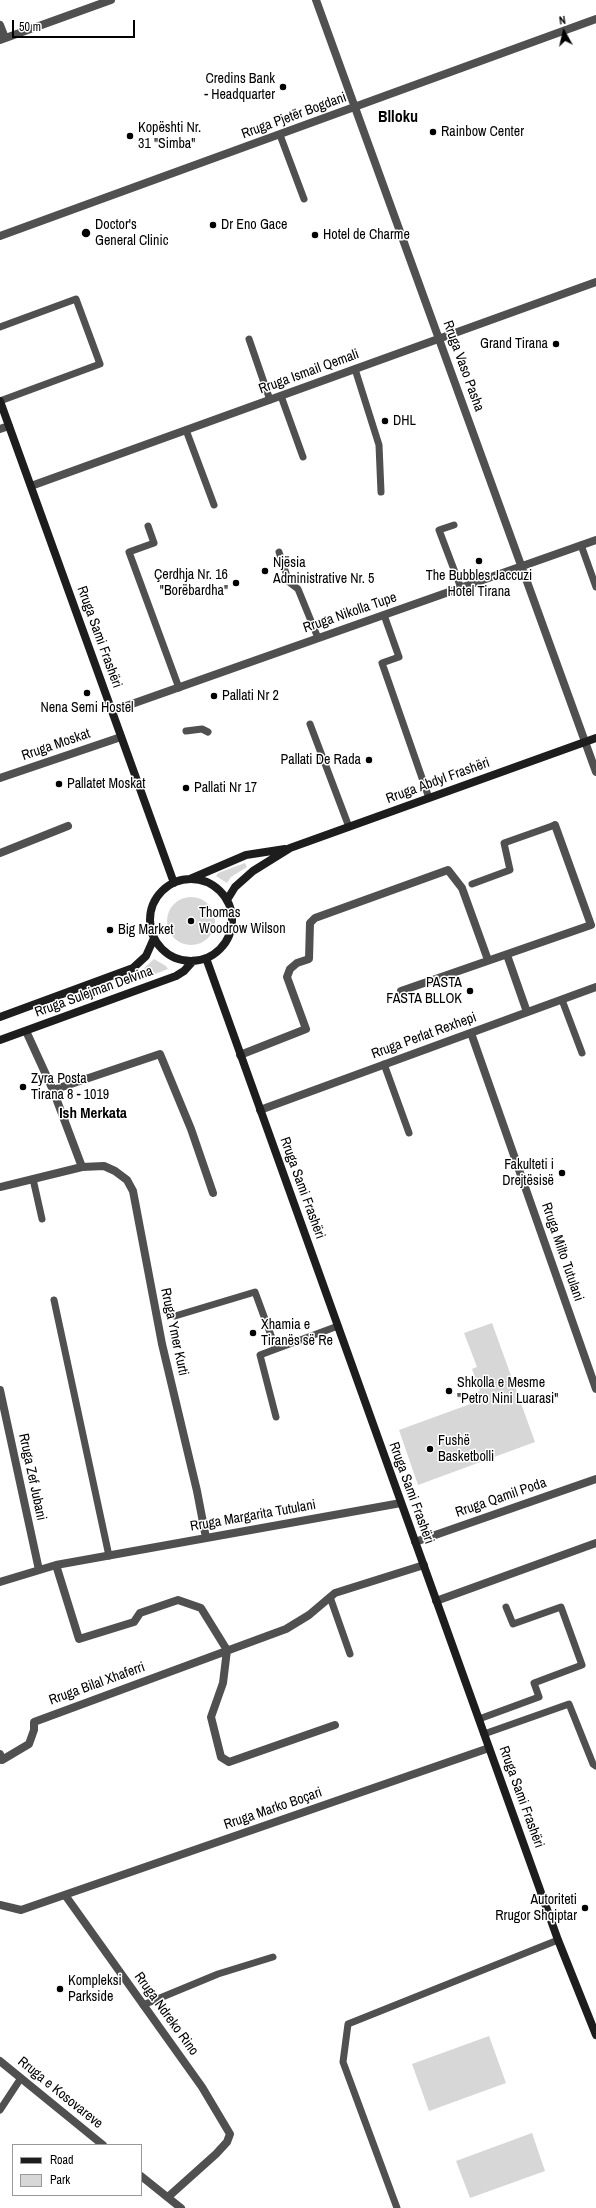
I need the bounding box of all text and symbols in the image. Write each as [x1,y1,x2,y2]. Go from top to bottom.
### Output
scale bar [14,12,137,38]
north arrow [544,12,584,52]
text: N [558,13,567,28]
text: 50 m [19,19,41,35]
place label: Credins Bank - Headquarter [204,71,275,104]
marker: Credins Bank - Headquarter [278,82,288,92]
street label: Rruga Pjetër Bogdani [239,89,349,143]
district label: Blloku [378,108,418,128]
place label: Kopështi Nr. 31 "Simba" [138,120,201,152]
place label: Rainbow Center [441,124,524,140]
marker: Rainbow Center [428,127,438,137]
marker: Kopështi Nr. 31 "Simba" [125,131,135,141]
place label: Doctor's General Clinic [95,217,168,250]
place label: Dr Eno Gace [221,217,287,233]
marker: Dr Eno Gace [208,220,218,230]
marker: Doctor's General Clinic [80,227,92,239]
place label: Hotel de Charme [323,227,410,243]
marker: Hotel de Charme [310,230,320,240]
street label: Rruga Vaso Pasha [439,318,487,414]
place label: Grand Tirana [480,336,548,352]
marker: Grand Tirana [551,339,561,349]
street label: Rruga Ismail Qemali [257,346,361,398]
place label: DHL [393,413,416,429]
marker: DHL [380,416,390,426]
place label: Njësia Administrative Nr. 5 [273,555,374,588]
marker: The Bubbles Jaccuzi Hotel Tirana [474,556,484,566]
marker: Njësia Administrative Nr. 5 [260,566,270,576]
place label: Çerdhja Nr. 16 "Borëbardha" [154,567,228,600]
place label: The Bubbles Jaccuzi Hotel Tirana [426,568,532,600]
marker: Çerdhja Nr. 16 "Borëbardha" [231,578,241,588]
street label: Rruga Sami Frashëri [73,584,125,690]
street label: Rruga Nikolla Tupe [301,589,399,637]
marker: Nena Semi Hostel [82,688,92,698]
place label: Pallati Nr 2 [222,688,279,704]
marker: Pallati Nr 2 [209,691,219,701]
place label: Nena Semi Hostel [40,700,134,716]
street label: Rruga Moskat [19,725,93,765]
place label: Pallati De Rada [281,752,361,768]
street label: Rruga Abdyl Frashëri [384,754,492,808]
marker: Pallati De Rada [364,755,374,765]
place label: Pallatet Moskat [67,776,145,792]
marker: Pallatet Moskat [54,779,64,789]
place label: Pallati Nr 17 [194,780,257,796]
marker: Pallati Nr 17 [181,783,191,793]
place label: Thomas Woodrow Wilson [199,905,286,938]
marker: Thomas Woodrow Wilson [186,916,196,926]
place label: Big Market [118,922,174,938]
marker: Big Market [105,925,115,935]
street label: Rruga Sulejman Delvina [33,963,155,1021]
place label: PASTA FASTA BLLOK [386,975,462,1008]
marker: PASTA FASTA BLLOK [465,986,475,996]
street label: Rruga Perlat Rexhepi [369,1009,479,1063]
place label: Zyra Posta Tirana 8 - 1019 [31,1071,109,1104]
marker: Zyra Posta Tirana 8 - 1019 [18,1082,28,1092]
district label: Ish Merkata [59,1105,127,1123]
street label: Rruga Sami Frashëri [276,1135,328,1241]
place label: Fakulteti i Drejtësisë [502,1157,554,1190]
marker: Fakulteti i Drejtësisë [557,1168,567,1178]
street label: Rruga Milto Tutulani [537,1201,587,1303]
street label: Rruga Ymer Kurti [156,1287,192,1377]
place label: Xhamia e Tiranës së Re [261,1317,333,1350]
marker: Xhamia e Tiranës së Re [248,1328,258,1338]
place label: Shkolla e Mesme "Petro Nini Luarasi" [457,1375,558,1408]
marker: Shkolla e Mesme "Petro Nini Luarasi" [444,1386,454,1396]
street label: Rruga Zef Jubani [15,1432,49,1522]
place label: Fushë Basketbolli [438,1433,494,1466]
street label: Rruga Sami Frashëri [385,1440,437,1546]
marker: Fushë Basketbolli [425,1444,435,1454]
street label: Rruga Qamil Poda [453,1475,549,1521]
street label: Rruga Margarita Tutulani [189,1497,317,1535]
street label: Rruga Bilal Xhaferri [47,1659,147,1709]
street label: Rruga Sami Frashëri [495,1744,547,1850]
street label: Rruga Marko Boçari [222,1784,324,1834]
place label: Autoriteti Rrugor Shqiptar [495,1892,577,1924]
marker: Autoriteti Rrugor Shqiptar [580,1903,590,1913]
street label: Rruga Ndreko Rino [130,1969,202,2059]
place label: Kompleksi Parkside [68,1973,122,2006]
marker: Kompleksi Parkside [55,1984,65,1994]
street label: Rruga e Kosovareve [14,2054,106,2132]
legend [12,2144,142,2196]
text: Road [50,2152,74,2168]
text: Park [50,2172,70,2188]

